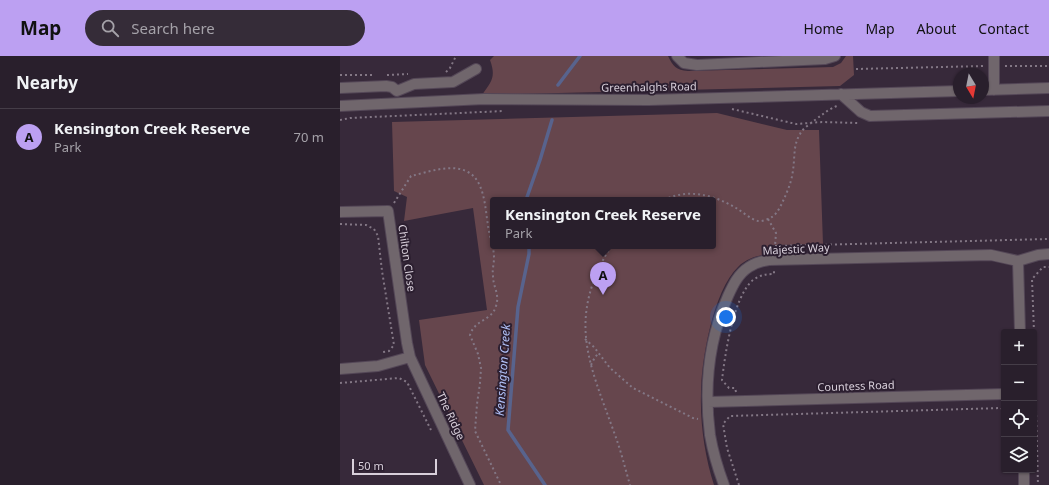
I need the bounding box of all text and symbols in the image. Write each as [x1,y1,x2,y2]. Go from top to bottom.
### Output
search box [85,10,365,46]
text: Map [20,15,61,41]
icon: search [99,17,121,39]
text: Search here [131,18,215,38]
text: Home [804,19,843,38]
text: Map [865,19,895,38]
text: About [917,19,956,38]
text: Contact [978,19,1029,38]
north arrow [953,68,989,104]
text: Nearby [16,71,78,94]
street label: Greenhalghs Road [601,78,697,95]
text: Kensington Creek Reserve [54,118,250,138]
text: A [25,128,34,146]
text: 70 m [294,128,324,146]
text: Park [54,138,81,156]
popup [490,197,716,249]
text: Kensington Creek Reserve [505,204,701,224]
street label: Chilton Close [395,223,420,292]
text: Park [505,224,532,242]
street label: Majestic Way [762,239,830,258]
pin: A [590,262,616,295]
your location [716,307,736,327]
water label: Kensington Creek [491,322,514,417]
map controls [1001,329,1037,473]
button: + [1001,329,1037,365]
button: − [1001,365,1037,401]
street label: Countess Road [817,377,895,394]
street label: The Ridge [434,389,469,442]
button: locate [1001,401,1037,437]
button: layers [1001,437,1037,473]
scale bar [352,457,437,476]
text: 50 m [358,458,384,473]

